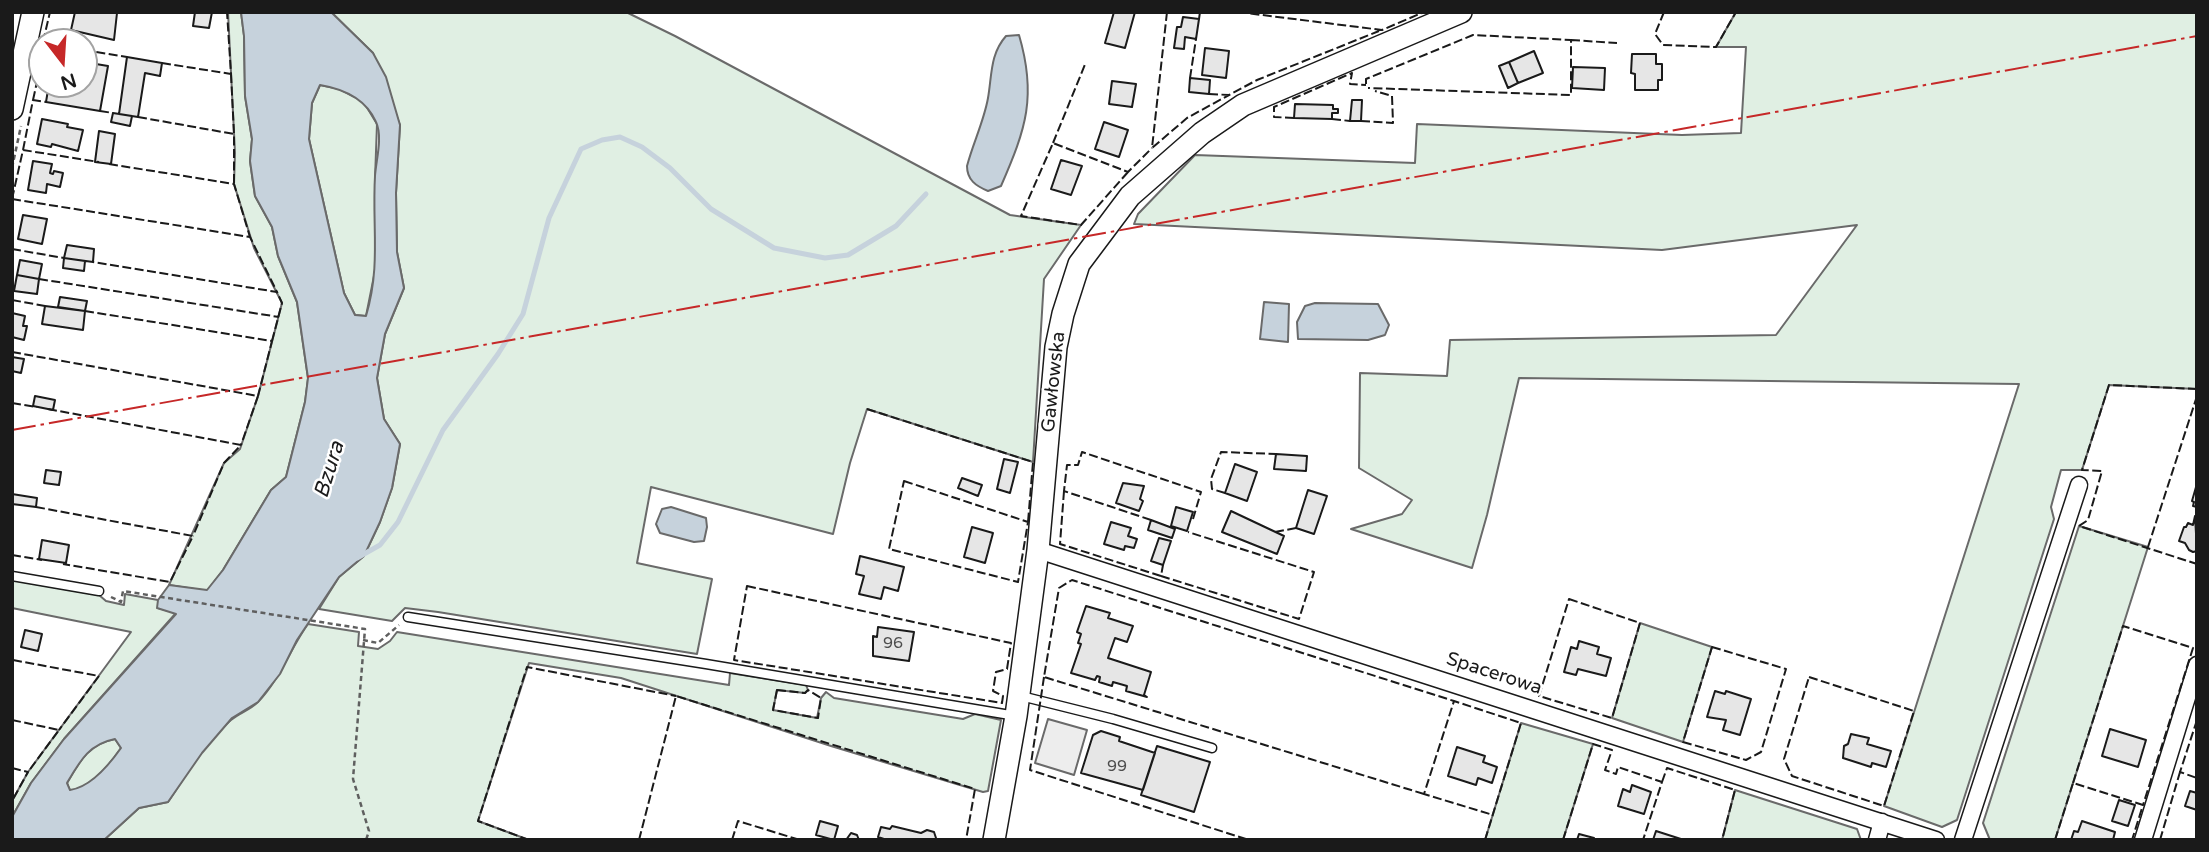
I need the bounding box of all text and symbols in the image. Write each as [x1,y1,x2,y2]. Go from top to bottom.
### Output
north arrow [28,28,98,98]
text: N [58,68,79,94]
street label: Gawłowska [1037,330,1071,434]
water label: Bzura [310,439,350,501]
house number: 96 [883,634,903,654]
street label: Spacerowa [1443,648,1545,700]
house number: 99 [1107,757,1127,777]

